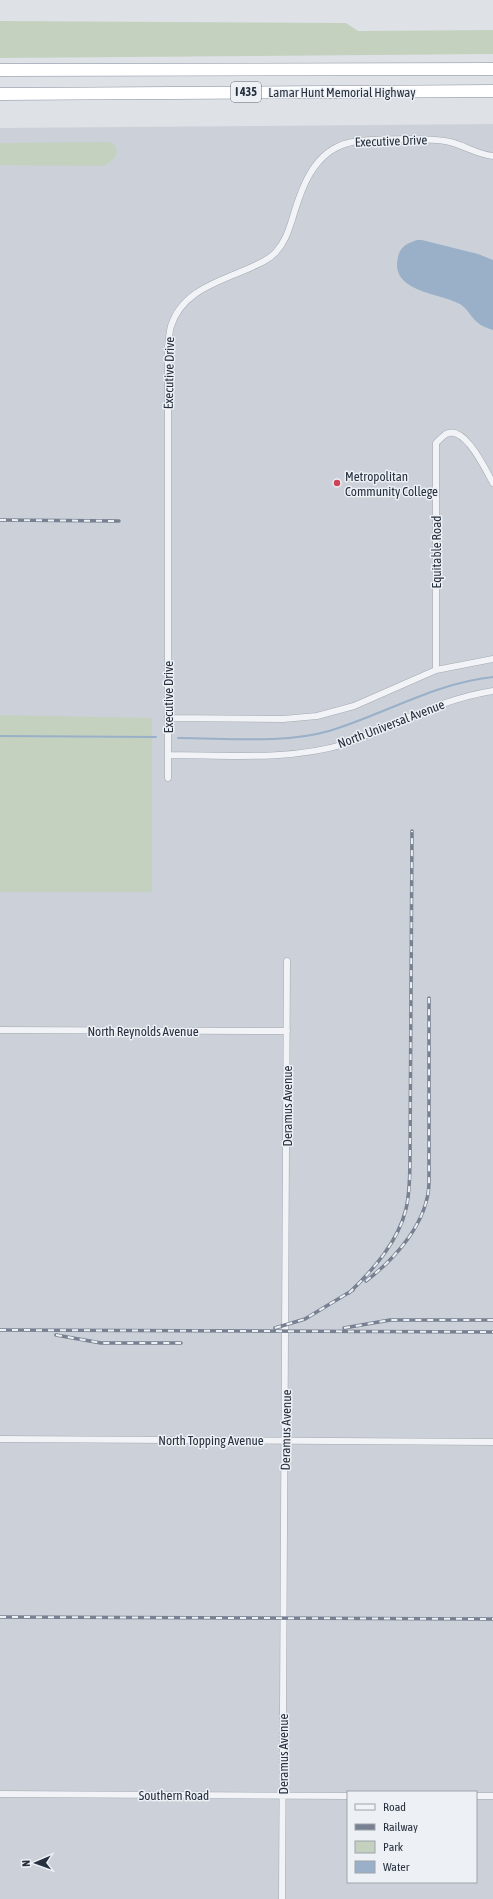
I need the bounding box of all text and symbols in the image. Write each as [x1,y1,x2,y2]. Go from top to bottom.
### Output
road number: I 435 [231,82,261,102]
street label: Lamar Hunt Memorial Highway [268,85,416,100]
street label: Executive Drive [355,132,428,150]
street label: Executive Drive [161,337,177,409]
place label: Metropolitan Community College [345,469,438,499]
marker: Metropolitan Community College [332,478,342,488]
street label: Equitable Road [429,516,444,588]
street label: Executive Drive [161,661,176,733]
street label: North Universal Avenue [336,697,447,751]
street label: North Reynolds Avenue [87,1024,199,1039]
street label: Deramus Avenue [280,1066,295,1146]
street label: Deramus Avenue [278,1389,294,1471]
street label: North Topping Avenue [158,1433,264,1448]
street label: Deramus Avenue [276,1714,291,1794]
street label: Southern Road [139,1788,209,1803]
legend [347,1791,477,1883]
text: Road [383,1800,406,1814]
text: Railway [383,1820,418,1834]
text: Park [383,1840,404,1854]
north arrow [16,1843,56,1883]
text: N [20,1860,32,1867]
text: Water [383,1860,410,1874]

